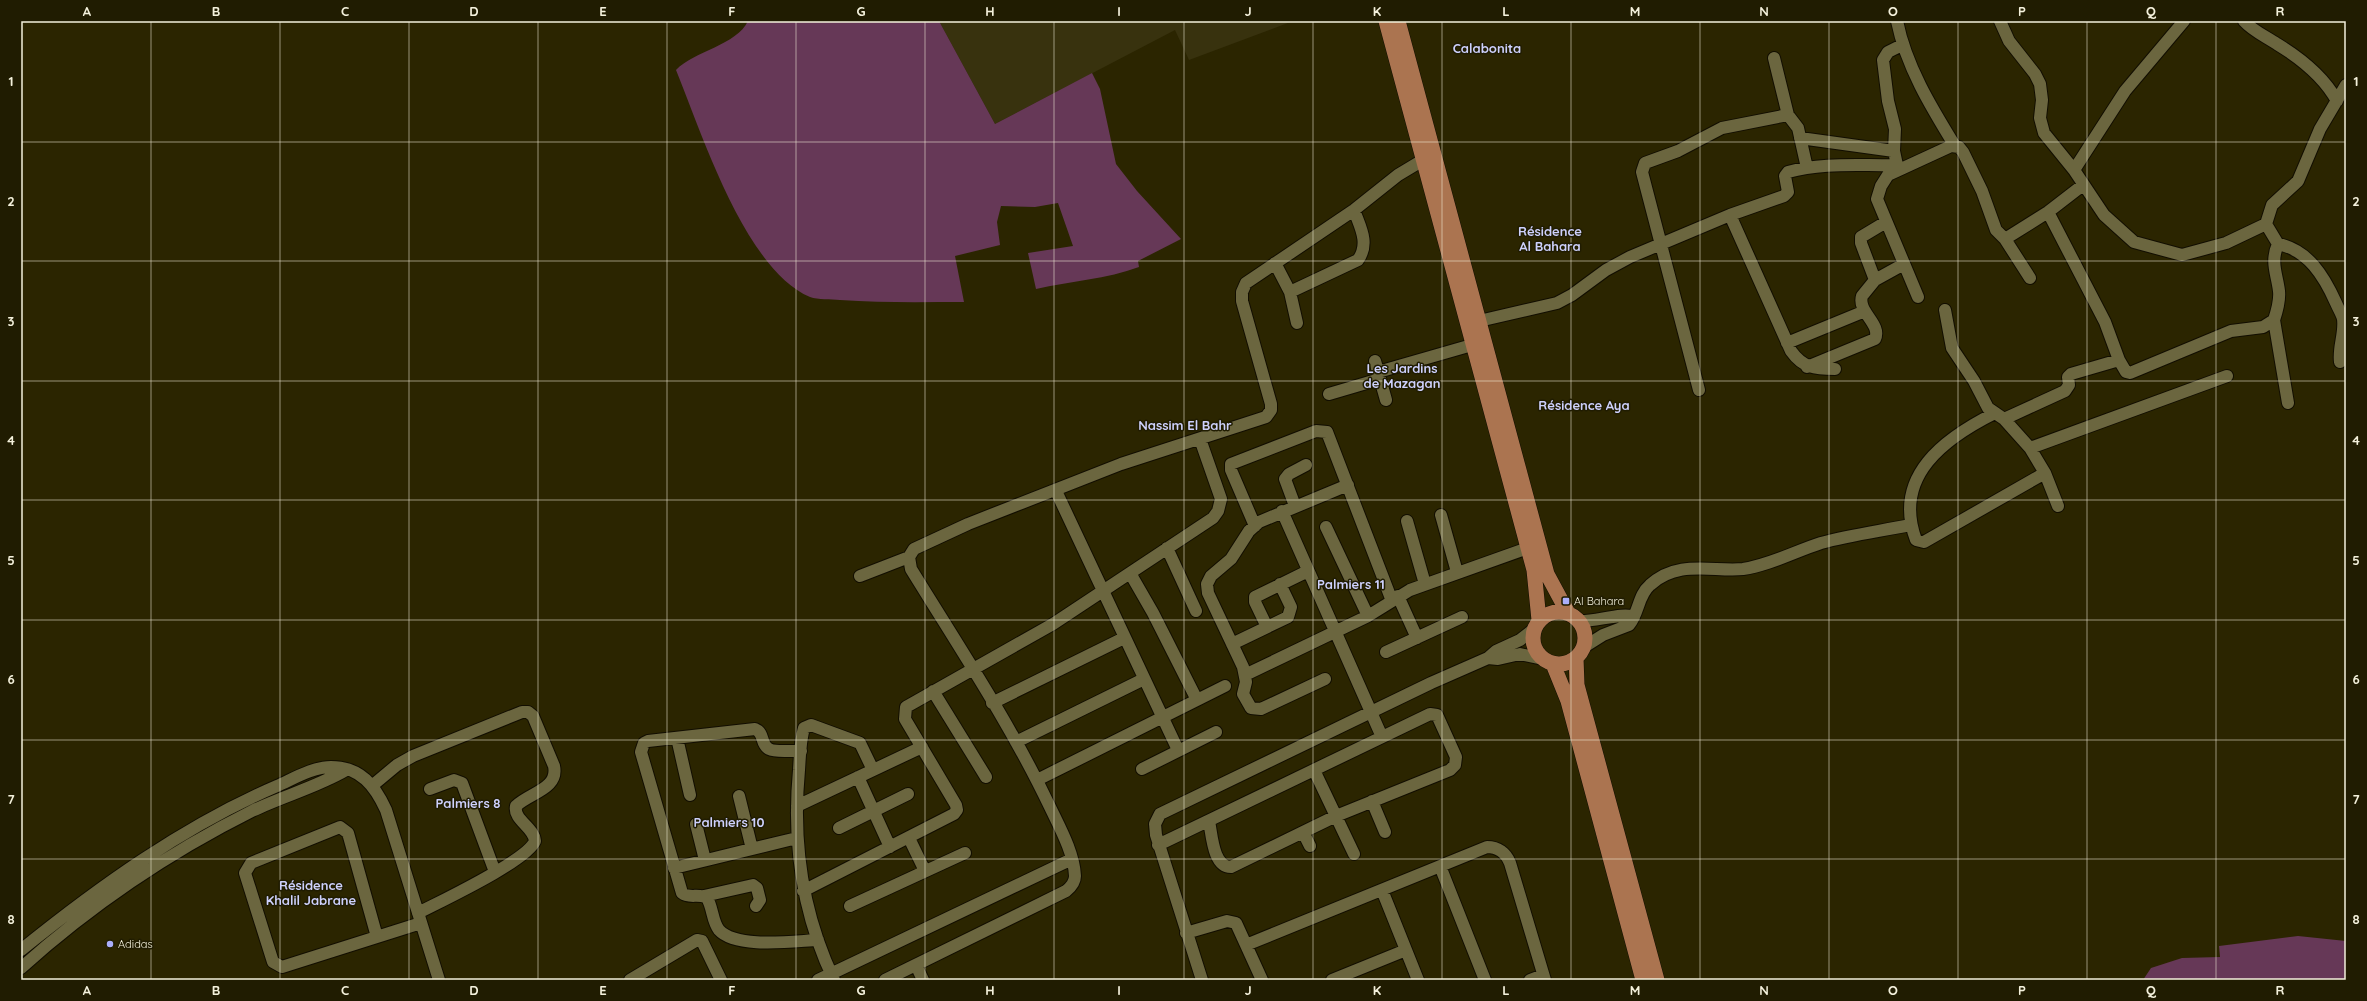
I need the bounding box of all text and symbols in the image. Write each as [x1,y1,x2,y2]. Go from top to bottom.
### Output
text: A [83,3,92,19]
text: B [212,3,220,19]
text: C [341,3,349,19]
text: D [469,3,479,19]
text: E [599,3,607,19]
text: F [728,3,736,19]
text: G [856,3,866,19]
text: H [985,3,995,19]
text: I [1117,3,1121,19]
text: J [1244,3,1252,19]
text: K [1373,3,1382,19]
text: L [1502,3,1510,19]
text: M [1630,3,1640,19]
text: N [1759,3,1769,19]
text: O [1888,3,1898,19]
text: P [2018,3,2026,19]
text: Q [2146,3,2157,19]
text: R [2276,3,2285,19]
district label: Calabonita [1453,40,1521,56]
text: 1 [8,73,14,89]
text: 1 [2353,73,2359,89]
text: 2 [7,193,15,209]
text: 2 [2352,193,2360,209]
district label: Résidence Al Bahara [1518,223,1582,254]
text: 3 [8,313,15,329]
text: 3 [2353,313,2360,329]
district label: Les Jardins de Mazagan [1364,360,1440,391]
district label: Résidence Aya [1538,397,1630,413]
district label: Nassim El Bahr [1138,417,1232,433]
text: 4 [7,432,15,448]
text: 4 [2352,432,2360,448]
text: 5 [7,552,15,568]
text: 5 [2352,552,2360,568]
district label: Palmiers 11 [1317,576,1385,592]
place label: Al Bahara [1574,594,1624,608]
marker: Al Bahara [1561,596,1571,606]
text: 6 [7,671,15,687]
text: 6 [2352,671,2360,687]
text: 7 [7,791,15,807]
text: 7 [2352,791,2360,807]
district label: Palmiers 8 [436,795,500,811]
district label: Palmiers 10 [694,814,764,830]
district label: Résidence Khalil Jabrane [266,877,357,908]
text: 8 [7,911,15,927]
text: 8 [2352,911,2360,927]
place label: Adidas [118,937,153,951]
marker: Adidas [105,939,115,949]
text: A [83,982,92,998]
text: B [212,982,220,998]
text: C [341,982,349,998]
text: D [469,982,479,998]
text: E [599,982,607,998]
text: F [728,982,736,998]
text: G [856,982,866,998]
text: H [985,982,995,998]
text: I [1117,982,1121,998]
text: J [1244,982,1252,998]
text: K [1373,982,1382,998]
text: L [1502,982,1510,998]
text: M [1630,982,1640,998]
text: N [1759,982,1769,998]
text: O [1888,982,1898,998]
text: P [2018,982,2026,998]
text: Q [2146,982,2157,998]
text: R [2276,982,2285,998]

